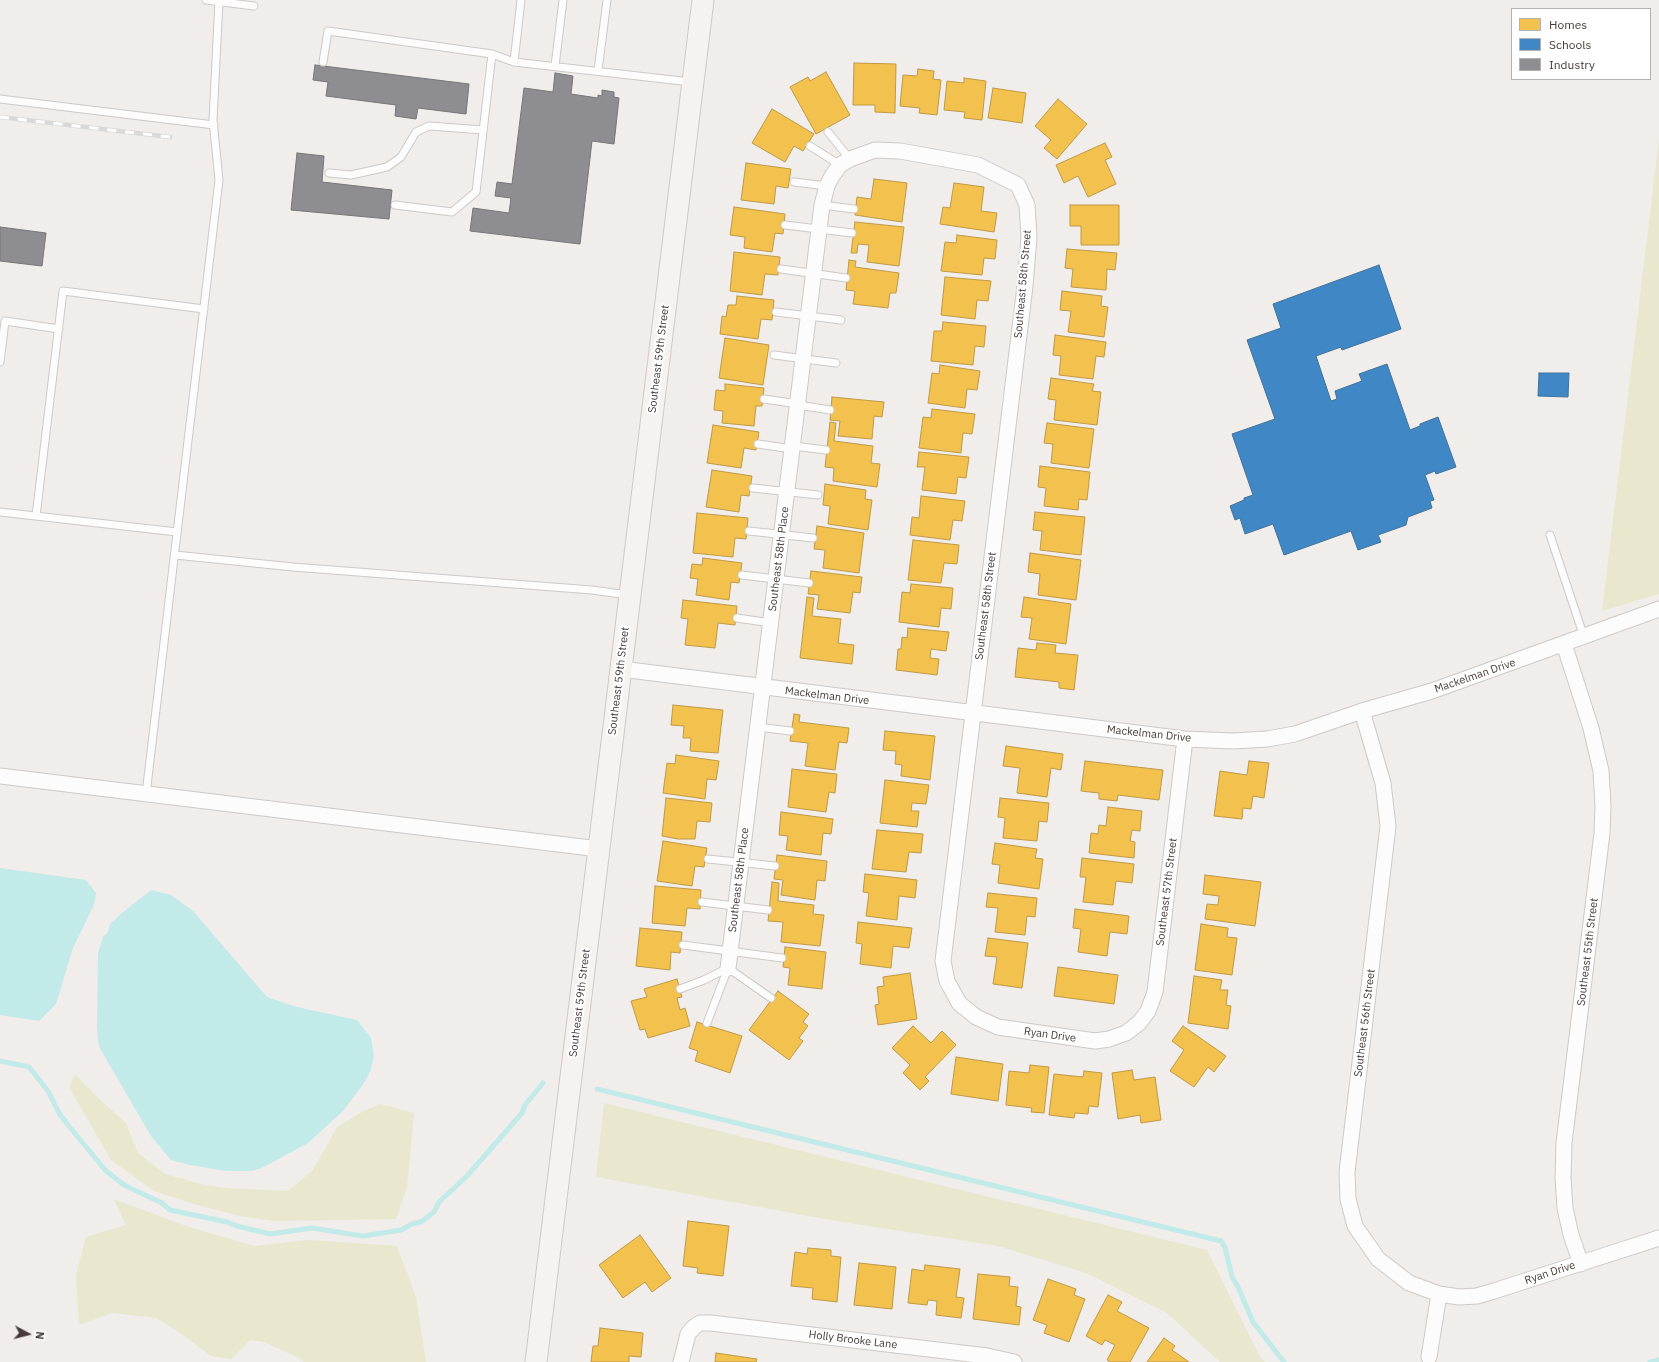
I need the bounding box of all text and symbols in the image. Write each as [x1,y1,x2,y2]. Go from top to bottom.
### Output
legend [1511,8,1651,80]
text: Homes [1549,17,1587,32]
text: Schools [1549,37,1591,52]
text: Industry [1549,57,1595,72]
street label: Southeast 58th Street [1012,229,1034,339]
street label: Southeast 59th Street [646,304,672,414]
street label: Southeast 58th Place [766,506,792,612]
street label: Southeast 58th Street [973,551,999,661]
street label: Southeast 59th Street [606,626,632,736]
street label: Mackelman Drive [1433,656,1517,696]
street label: Mackelman Drive [784,684,870,708]
street label: Mackelman Drive [1106,723,1192,745]
street label: Southeast 58th Place [726,827,752,933]
street label: Southeast 57th Street [1154,837,1180,947]
street label: Southeast 55th Street [1575,897,1601,1007]
street label: Southeast 59th Street [567,948,593,1058]
street label: Southeast 56th Street [1352,968,1378,1078]
street label: Ryan Drive [1023,1025,1077,1045]
street label: Ryan Drive [1523,1259,1577,1287]
north arrow [8,1314,48,1354]
street label: Holly Brooke Lane [808,1328,898,1352]
text: N [32,1331,47,1340]

